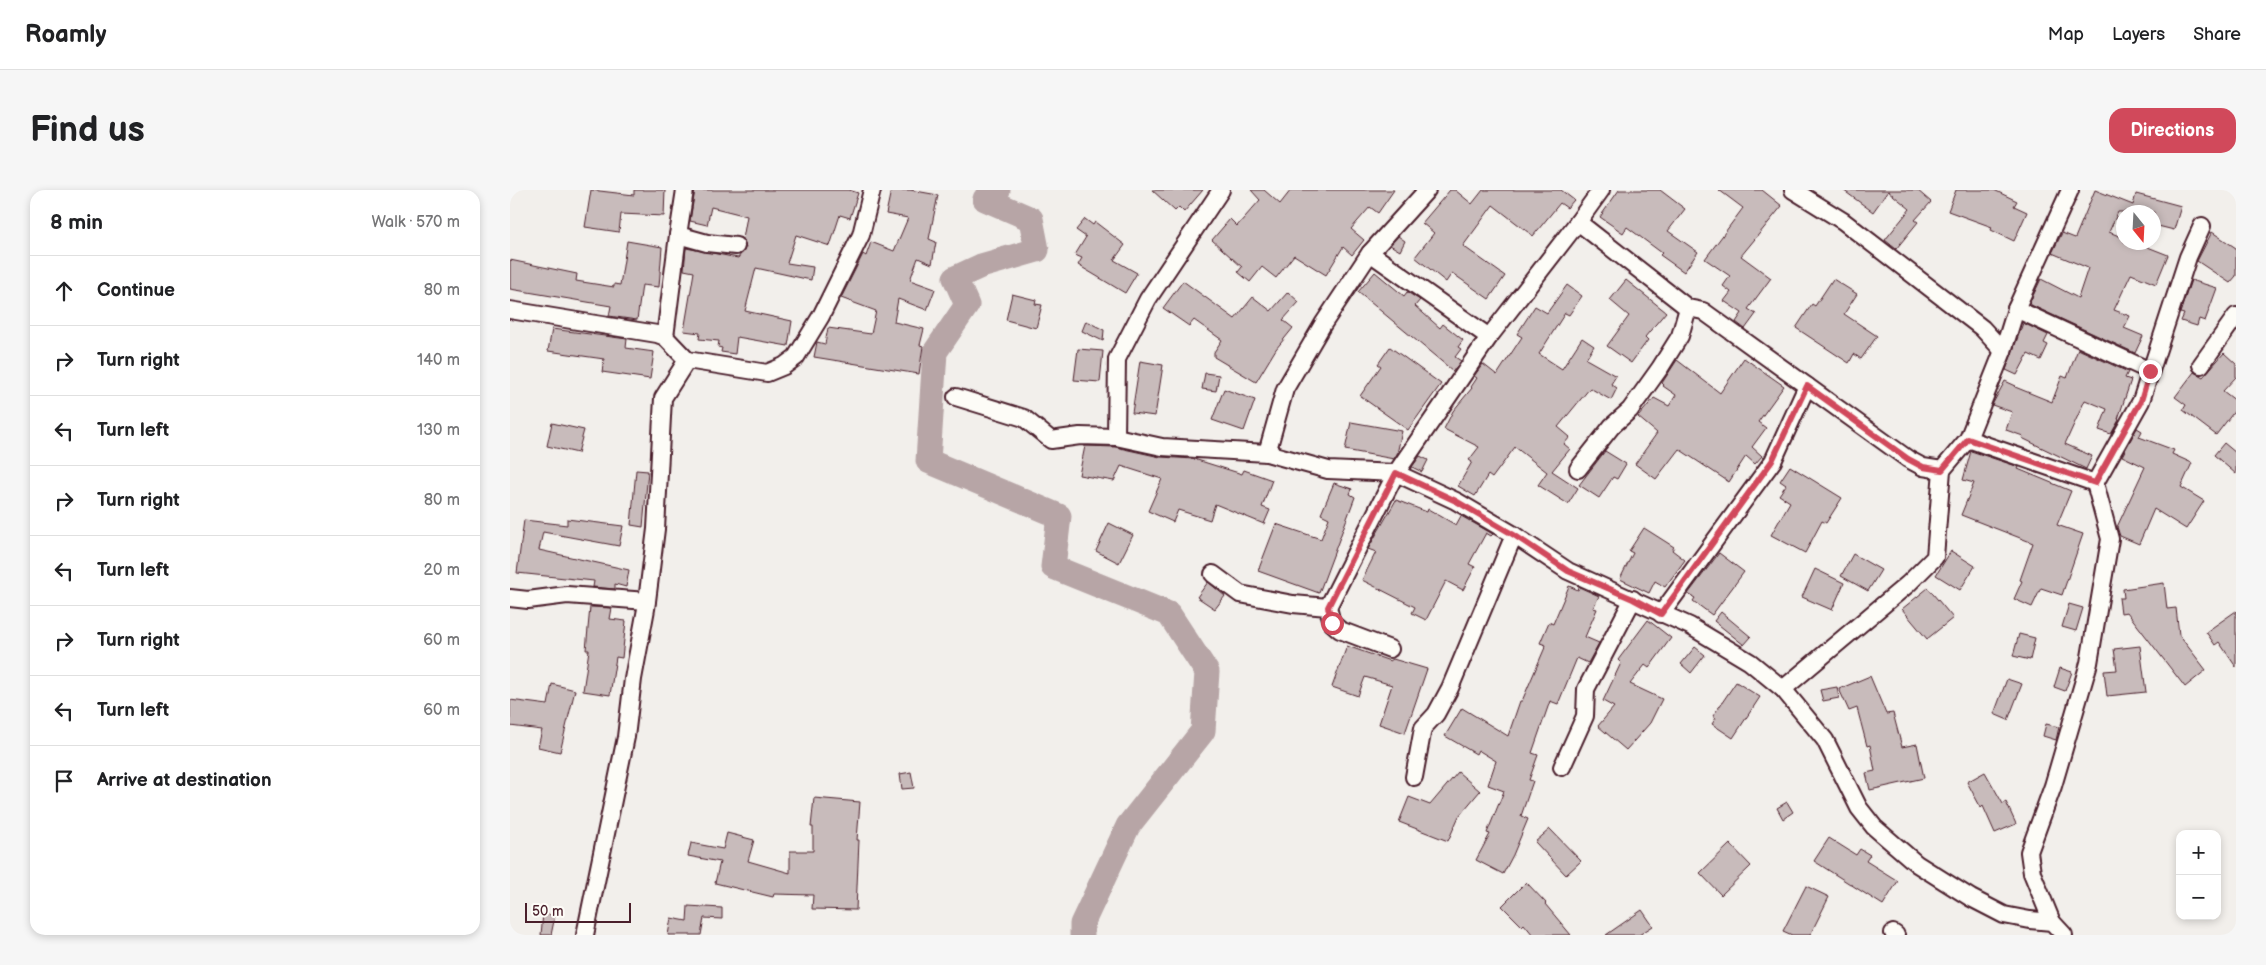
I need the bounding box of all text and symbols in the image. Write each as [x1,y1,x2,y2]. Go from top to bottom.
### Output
text: Roamly [25,20,106,49]
text: Map [2048,24,2084,45]
text: Layers [2112,24,2165,45]
text: Share [2193,24,2241,45]
button: Directions [2109,108,2236,153]
text: Find us [30,109,145,152]
north arrow [2116,205,2161,250]
text: 8 min [50,210,103,235]
text: Walk · 570 m [371,213,460,232]
icon: ahead [50,277,78,305]
text: Continue [97,279,175,302]
text: 80 m [424,281,460,300]
icon: right [50,347,78,375]
text: Turn right [97,349,180,372]
text: 140 m [417,351,460,370]
route end [2139,360,2162,383]
icon: left [50,417,78,445]
text: Turn left [97,419,169,442]
text: 130 m [417,421,460,440]
icon: right [50,487,78,515]
text: Turn right [97,489,180,512]
text: 80 m [424,491,460,510]
icon: left [50,557,78,585]
text: Turn left [97,559,169,582]
text: 20 m [424,561,460,580]
route start [1321,612,1344,635]
icon: right [50,627,78,655]
text: Turn right [97,629,180,652]
text: 60 m [423,631,460,650]
icon: left [50,697,78,725]
text: Turn left [97,699,169,722]
text: 60 m [423,701,460,720]
icon: arrive [50,767,78,795]
text: Arrive at destination [97,769,272,792]
map controls [2176,830,2221,920]
button: + [2176,830,2221,875]
button: − [2176,875,2221,920]
scale bar [525,900,631,923]
text: 50 m [532,903,564,920]

